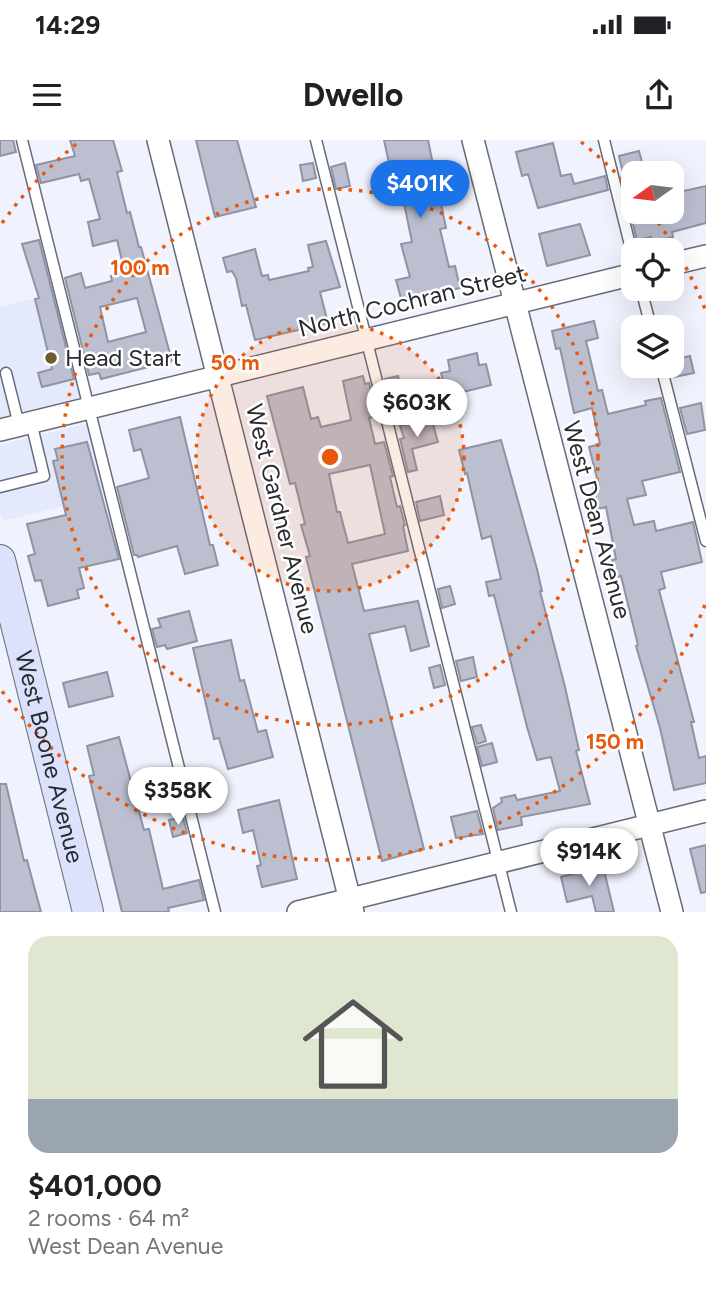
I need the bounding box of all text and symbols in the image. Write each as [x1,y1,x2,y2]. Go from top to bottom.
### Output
text: 14:29 [35,9,100,41]
icon: menu [28,76,66,114]
text: Dwello [303,76,403,114]
icon: share [640,76,678,114]
pin: $401K [371,160,469,220]
north arrow [621,161,684,224]
map controls [621,161,684,378]
text: $401K [386,169,454,197]
button: locate [621,238,684,301]
text: 100 m [110,255,170,280]
street label: North Cochran Street [295,258,529,343]
button: layers [621,315,684,378]
place label: Head Start [65,343,182,372]
marker: Head Start [43,350,59,366]
text: 50 m [210,350,260,375]
pin: $603K [368,380,466,439]
text: $603K [382,388,452,416]
street label: West Gardner Avenue [240,401,325,637]
street label: West Dean Avenue [557,418,638,622]
centre of rings [318,445,342,469]
street label: West Boone Avenue [9,648,90,866]
text: 150 m [586,729,644,754]
pin: $358K [129,768,227,827]
text: $358K [144,776,212,804]
pin: $914K [540,828,638,888]
text: $914K [556,837,622,865]
icon: home [290,981,416,1107]
text: $401,000 [28,1167,162,1204]
text: 2 rooms · 64 m² [28,1204,189,1232]
text: West Dean Avenue [28,1232,223,1260]

